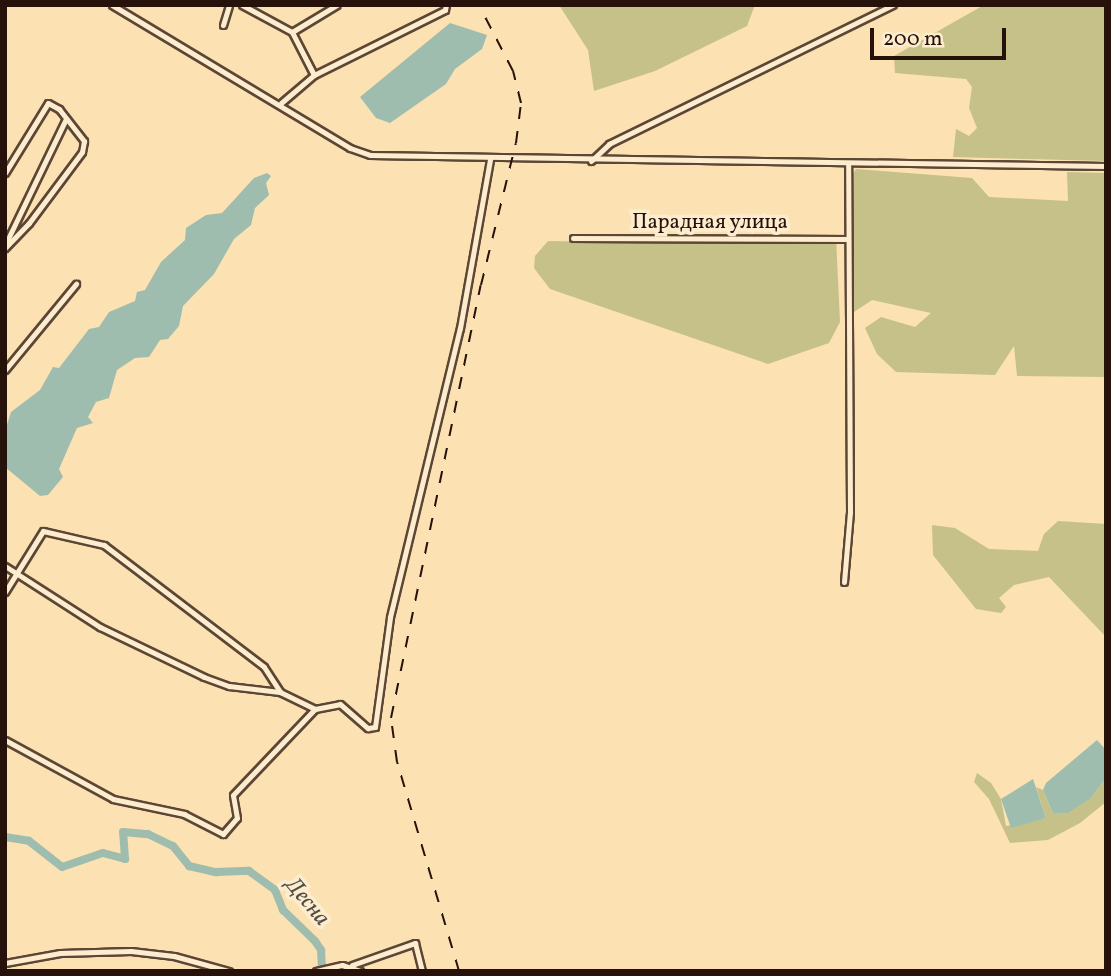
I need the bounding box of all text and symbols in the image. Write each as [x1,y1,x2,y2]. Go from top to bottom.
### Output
scale bar [873,14,1010,58]
text: 200 m [883,25,943,54]
street label: Парадная улица [632,210,788,236]
water label: Десна [279,872,335,932]

